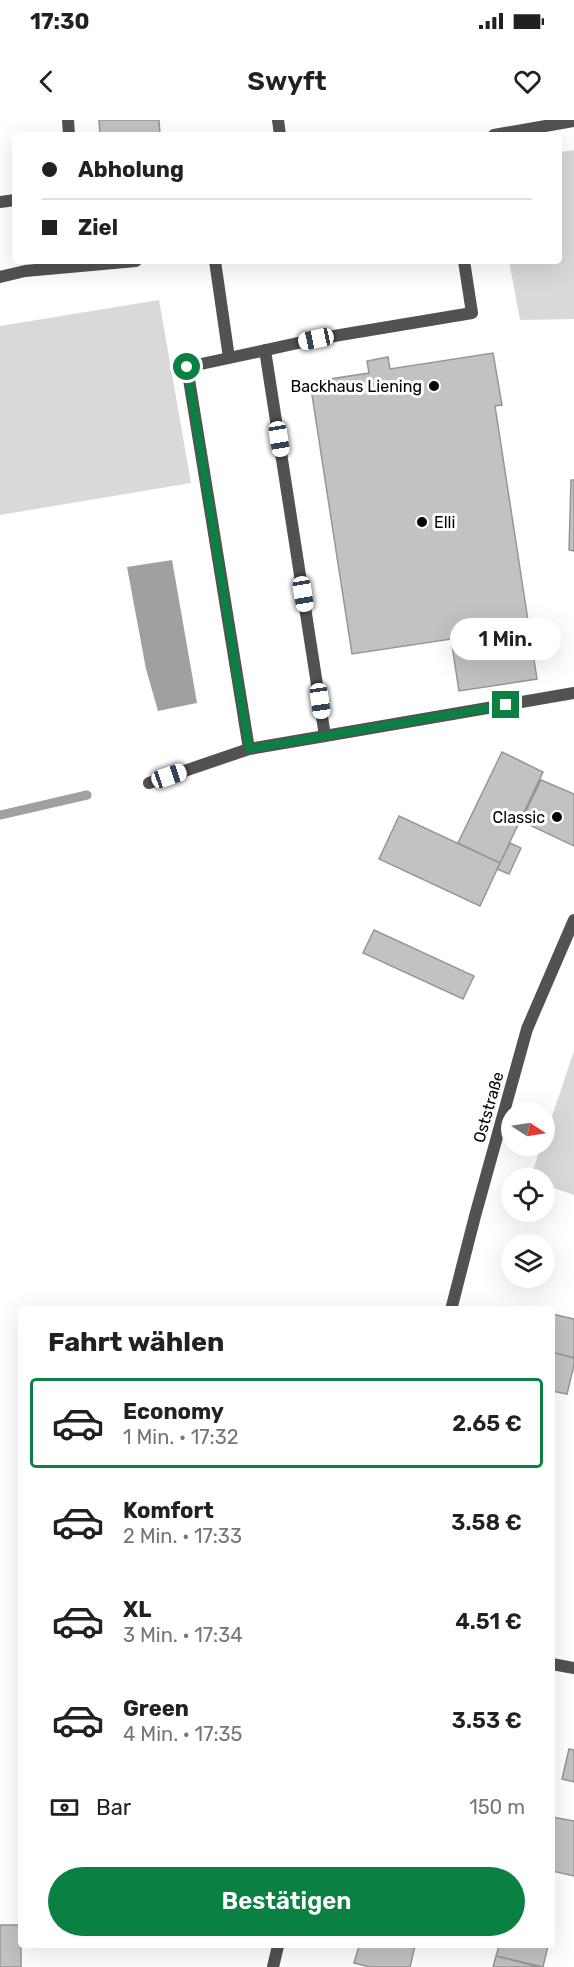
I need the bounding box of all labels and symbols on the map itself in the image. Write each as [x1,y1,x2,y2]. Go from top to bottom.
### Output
car [297,326,335,352]
route start [173,353,200,380]
place label: Backhaus Liening [290,377,422,396]
marker: Backhaus Liening [427,379,441,393]
car [267,420,291,458]
place label: Elli [434,513,455,532]
marker: Elli [415,515,429,529]
car [291,575,315,613]
callout: 1 Min. [450,618,562,660]
car [309,682,331,720]
route end [492,691,519,718]
car [149,762,189,790]
place label: Classic [493,808,545,827]
marker: Classic [550,810,564,824]
street label: Oststraße [469,1069,508,1145]
north arrow [501,1102,555,1156]

